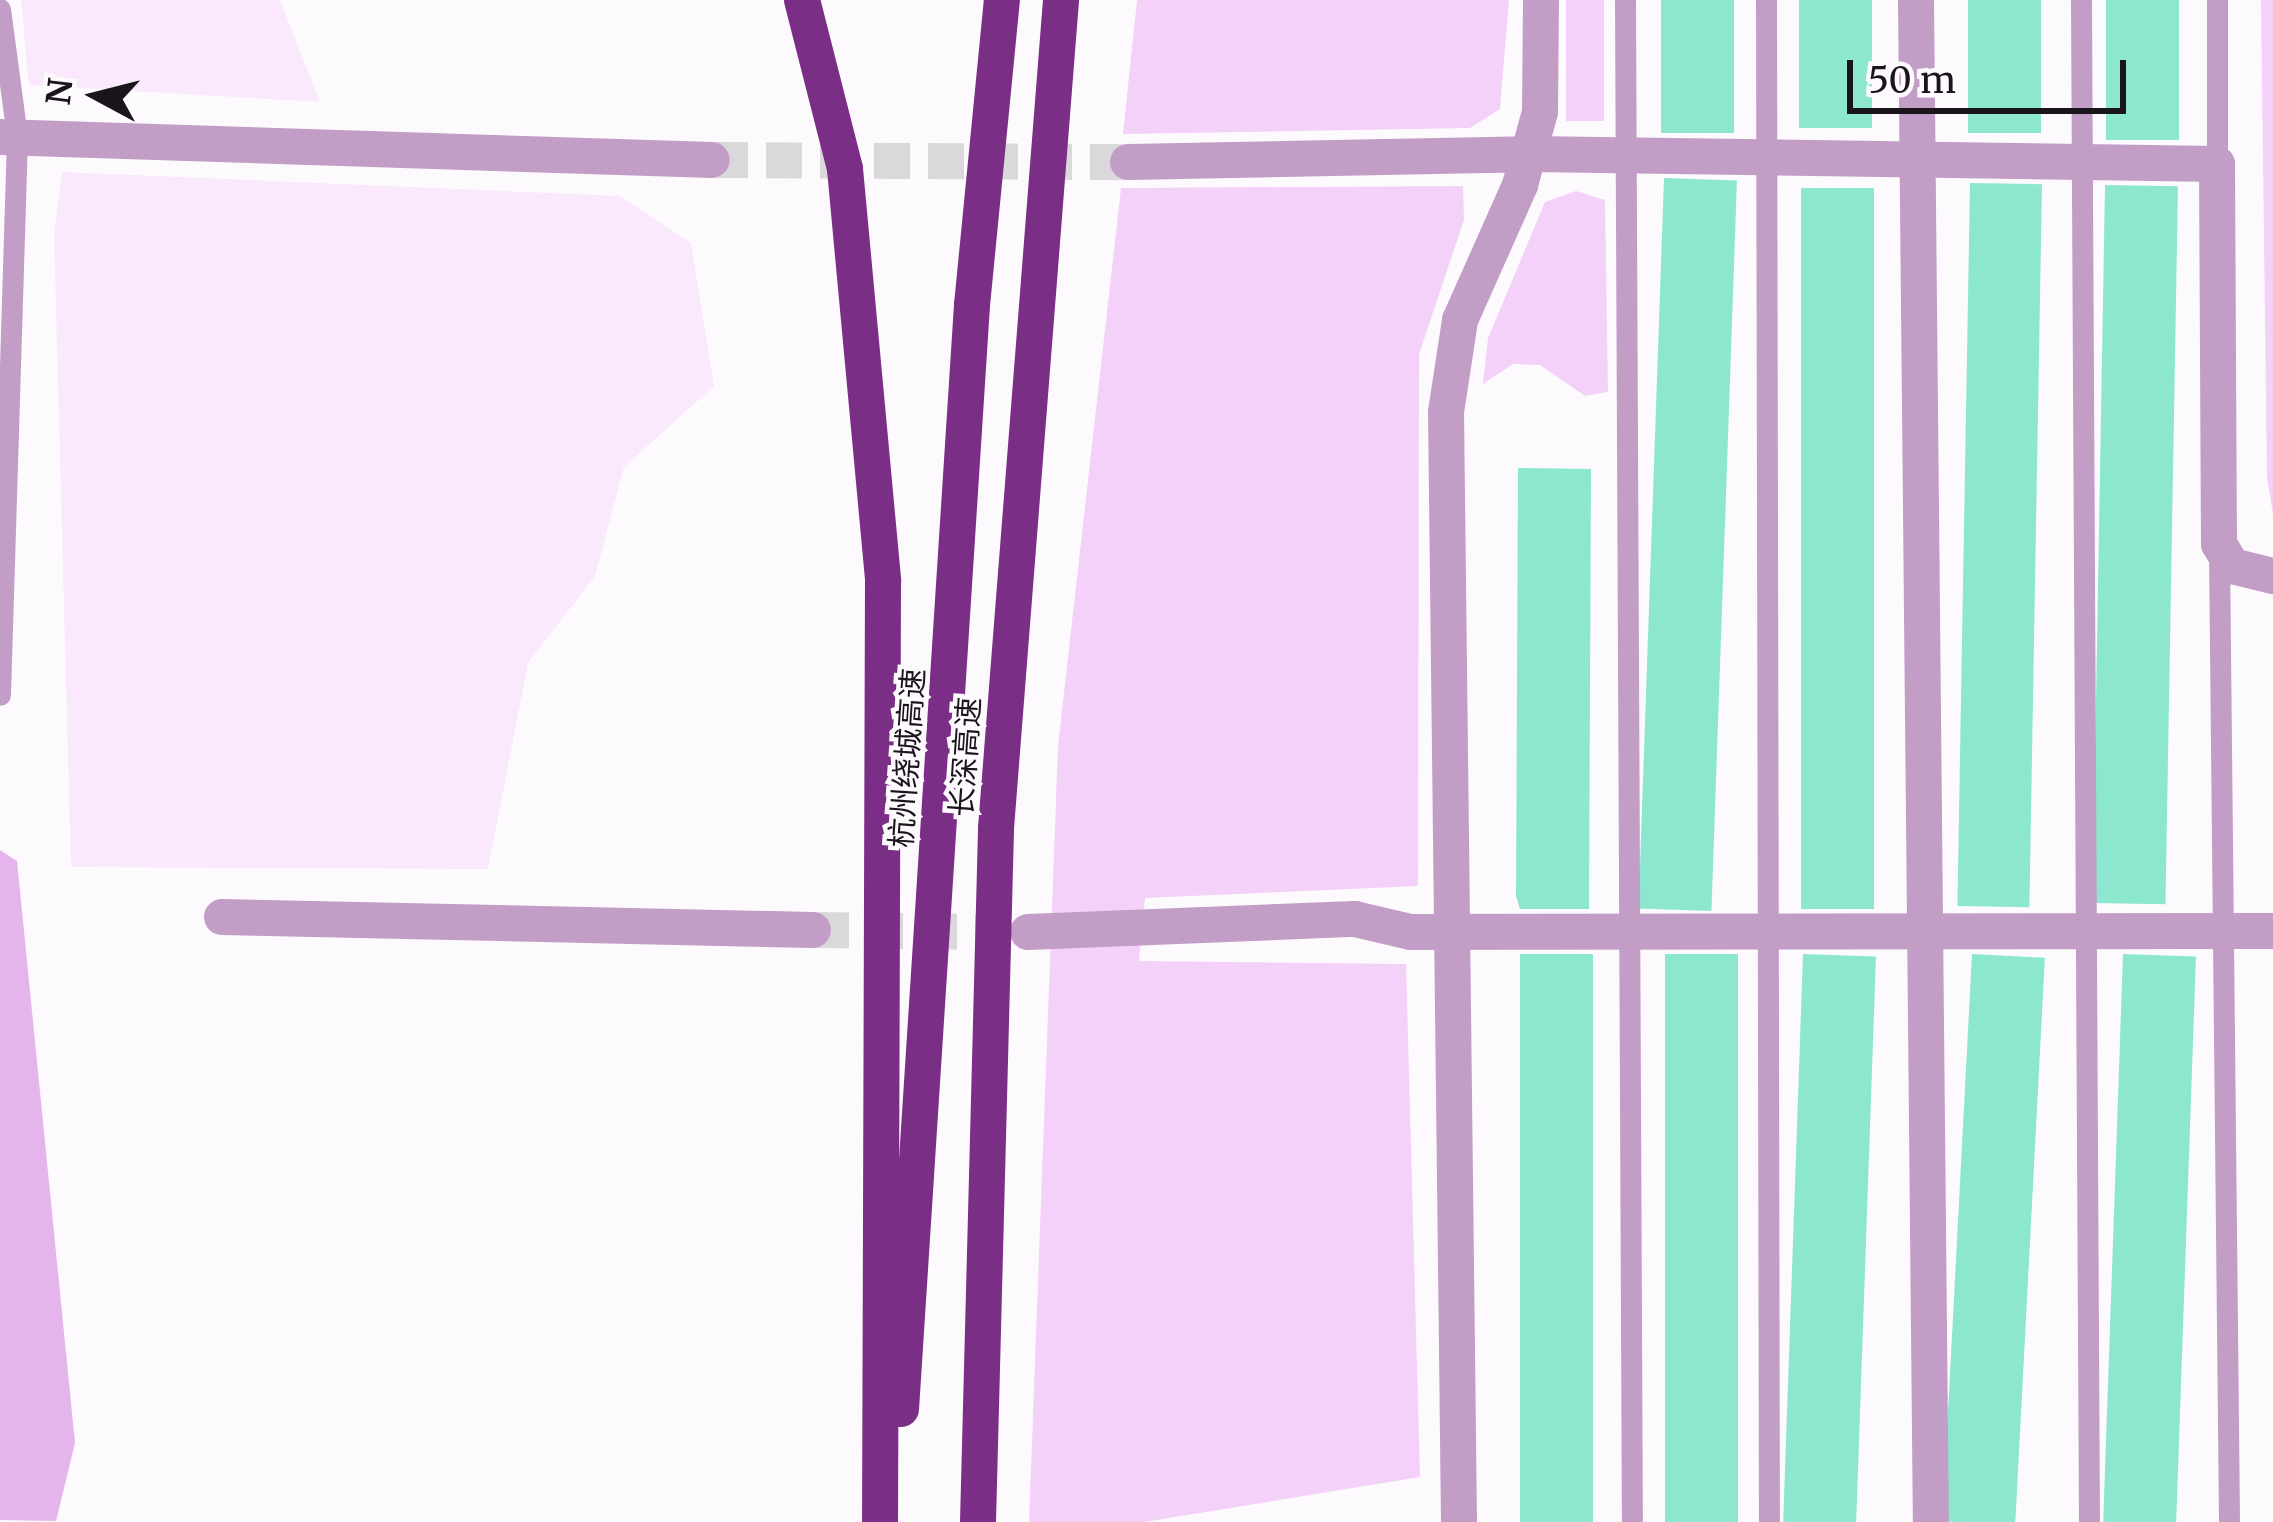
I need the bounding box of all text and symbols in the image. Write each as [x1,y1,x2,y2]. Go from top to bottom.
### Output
north arrow [36,36,156,156]
scale bar [1853,36,2132,110]
text: 50 m [1868,58,1956,103]
text: N [38,76,82,107]
street label: 杭州绕城高速 [883,667,931,849]
street label: 长深高速 [943,696,987,818]

